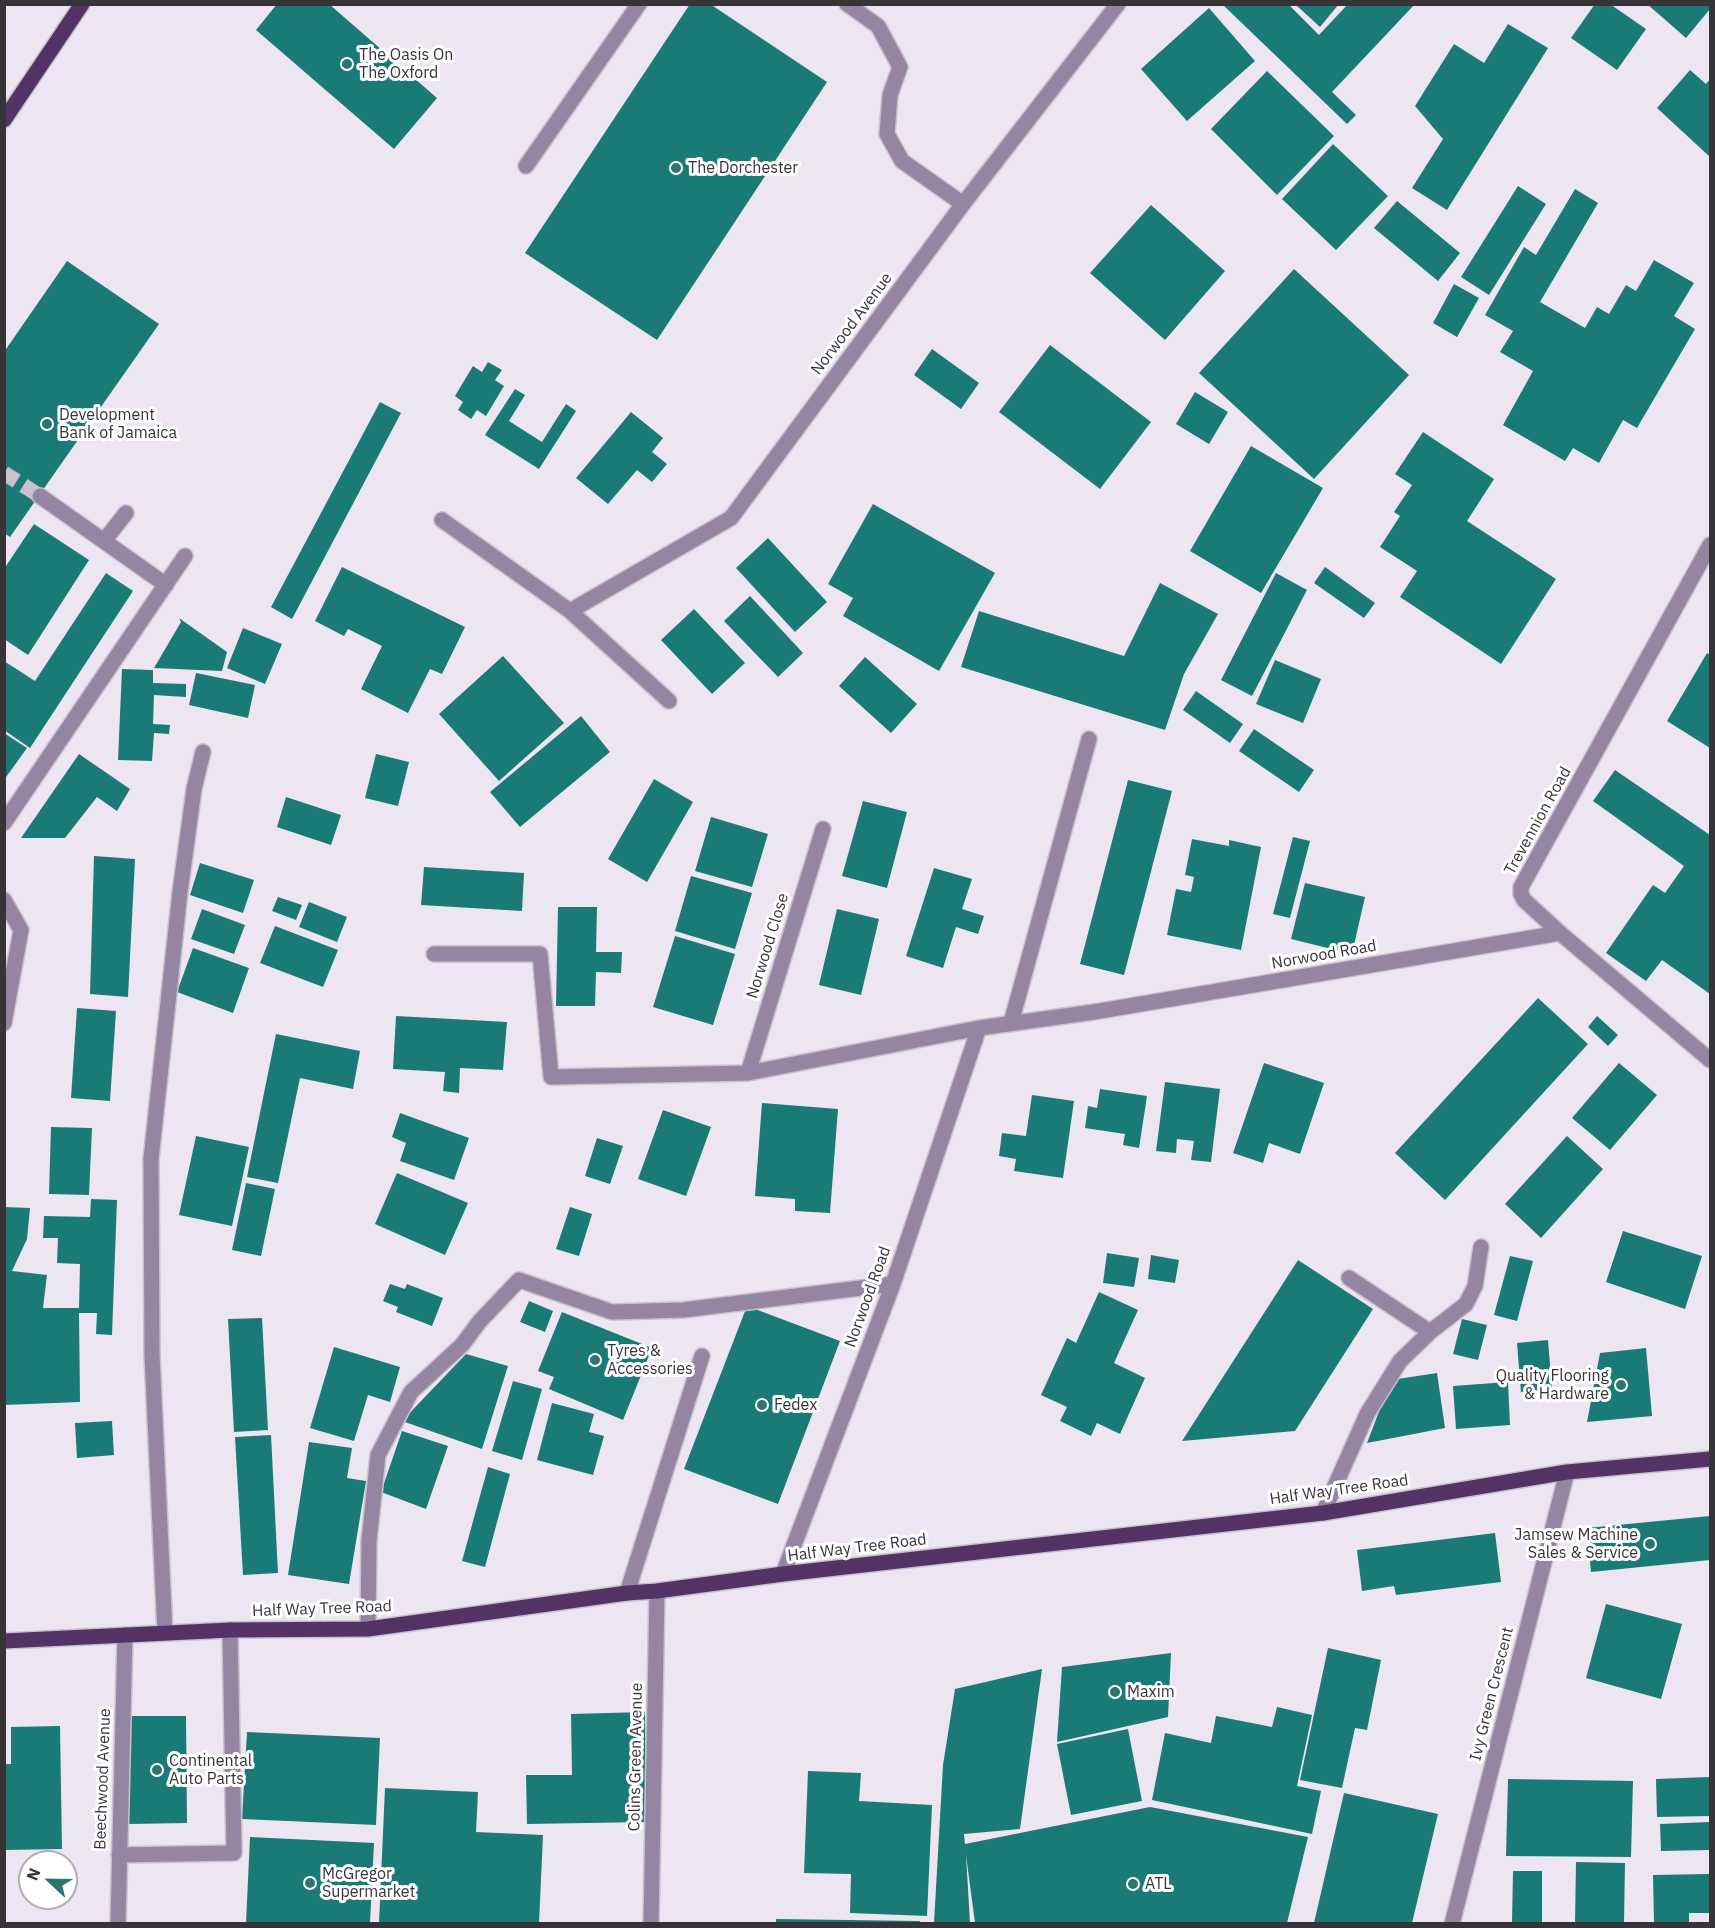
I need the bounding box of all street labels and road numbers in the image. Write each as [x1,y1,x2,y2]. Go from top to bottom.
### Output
street label: Norwood Avenue [807,269,897,379]
street label: Trevennion Road [1500,764,1576,878]
street label: Norwood Close [743,891,793,1001]
street label: Norwood Road [1270,936,1378,974]
street label: Norwood Road [841,1244,895,1350]
street label: Half Way Tree Road [1268,1471,1410,1509]
street label: Half Way Tree Road [786,1530,928,1566]
street label: Half Way Tree Road [252,1597,392,1621]
street label: Ivy Green Crescent [1466,1625,1518,1763]
street label: Colins Green Avenue [625,1683,647,1831]
street label: Beechwood Avenue [91,1708,115,1850]

